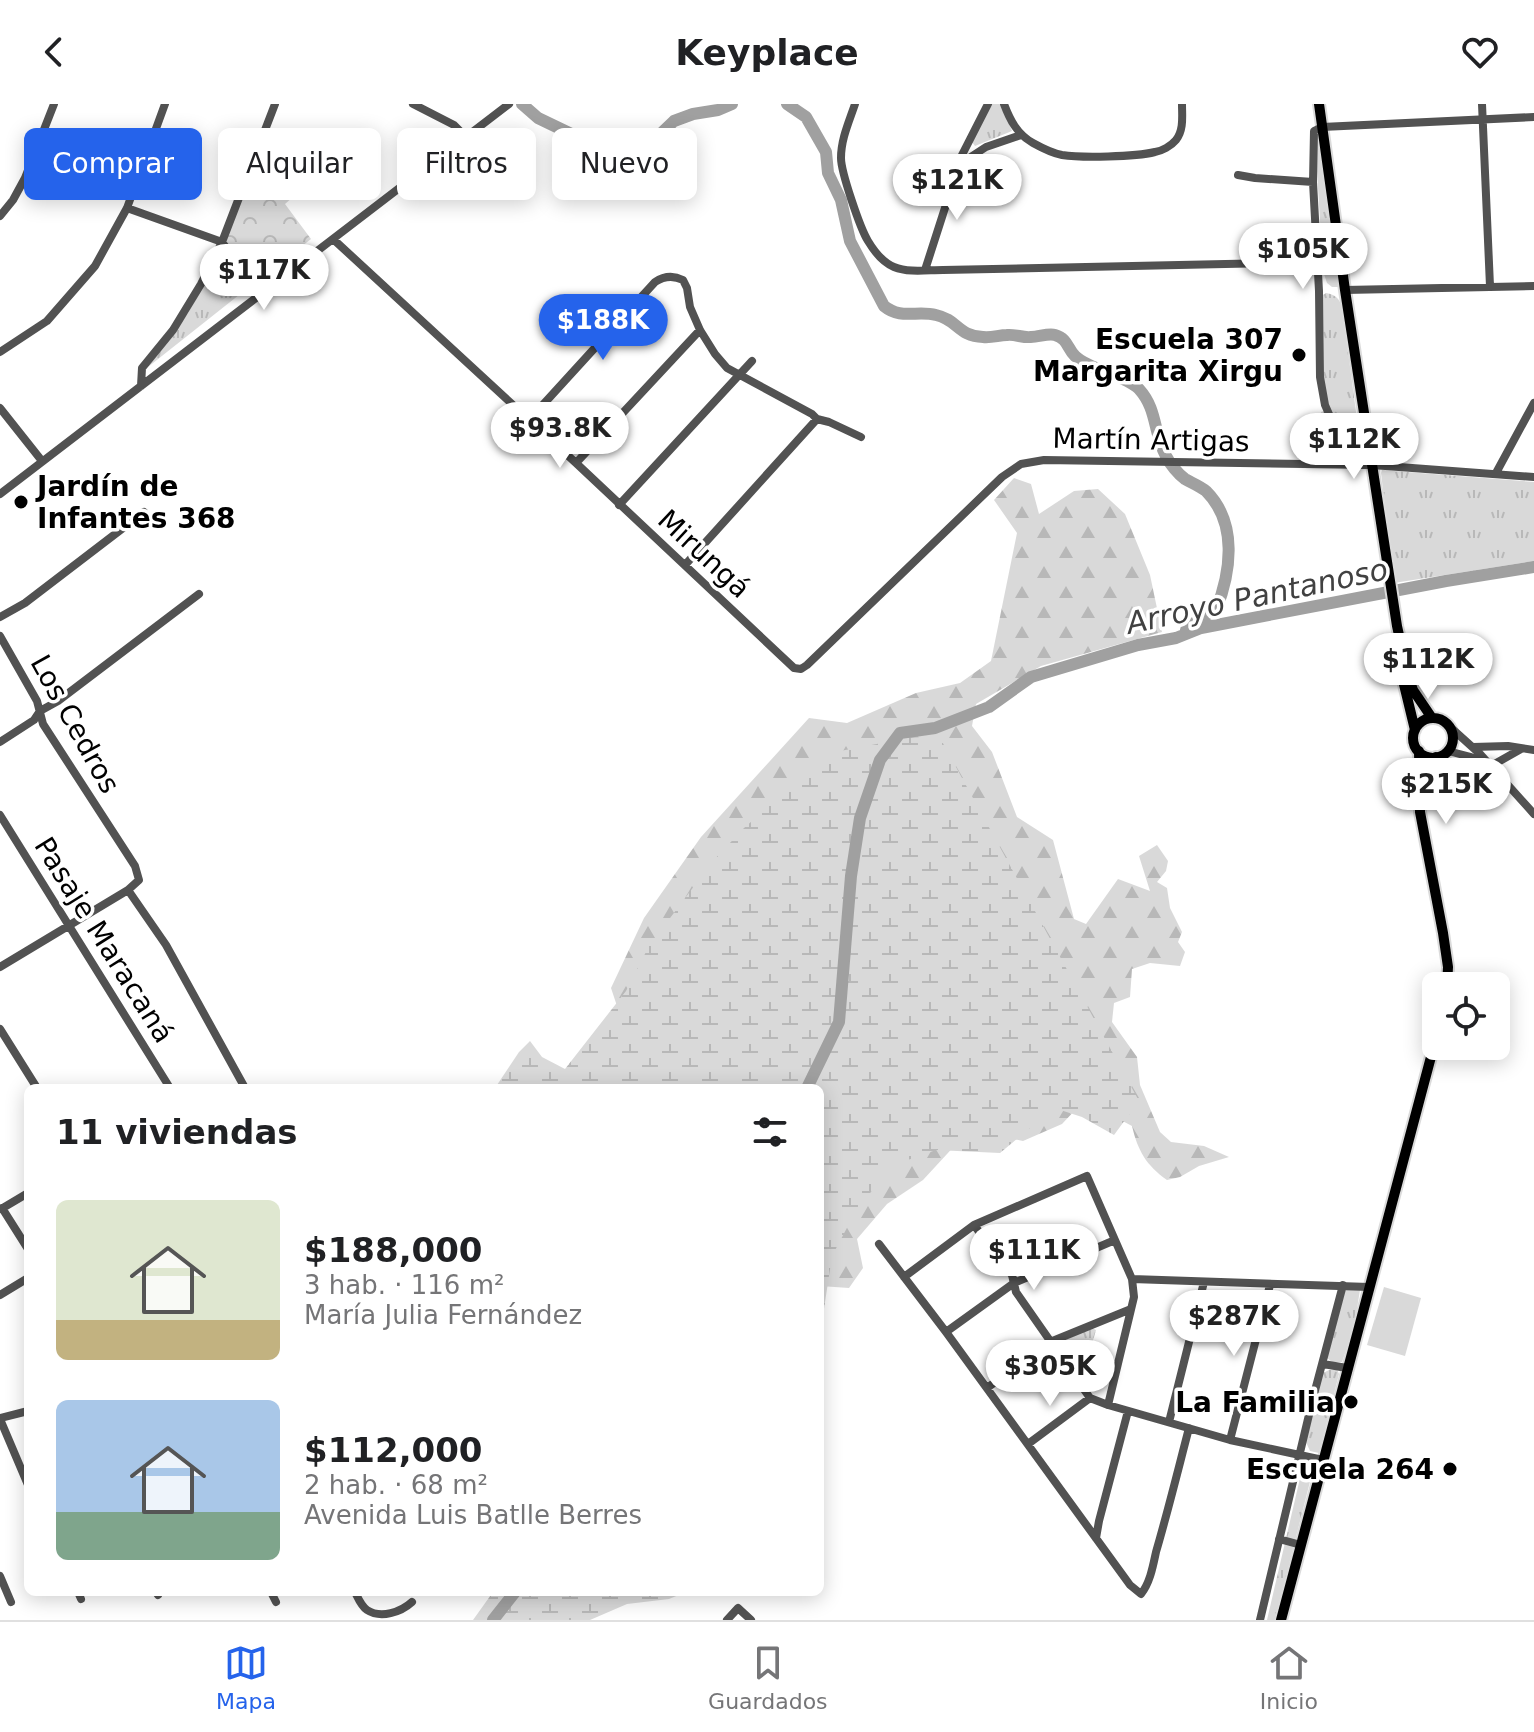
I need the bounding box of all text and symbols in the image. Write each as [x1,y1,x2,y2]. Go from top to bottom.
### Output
icon: back [32,30,76,74]
icon: heart [1458,30,1502,74]
text: Keyplace [675,32,859,73]
chip: Comprar [24,128,202,200]
chip: Alquilar [218,128,381,200]
chip: Filtros [397,128,536,200]
chip: Nuevo [552,128,697,200]
pin: $121K [901,154,1013,222]
text: $121K [911,165,1003,195]
pin: $105K [1247,223,1359,291]
text: $105K [1257,234,1349,264]
pin: $117K [208,244,320,312]
text: $117K [218,255,310,285]
pin: $188K [547,294,659,362]
text: $188K [557,305,649,335]
place label: Escuela 307 Margarita Xirgu [1033,323,1283,388]
marker: Escuela 307 Margarita Xirgu [1290,346,1308,364]
pin: $93.8K [495,402,625,470]
text: $93.8K [509,413,611,443]
pin: $112K [1298,413,1410,481]
street label: Martín Artigas [1052,422,1250,458]
text: $112K [1308,424,1400,454]
place label: Jardín de Infantes 368 [35,470,236,535]
marker: Jardín de Infantes 368 [12,493,30,511]
street label: Mirungá [651,503,757,605]
water label: Arroyo Pantanoso [1121,551,1391,641]
pin: $112K [1372,633,1484,701]
text: $112K [1382,644,1474,674]
street label: Los Cedros [24,649,126,799]
pin: $215K [1390,758,1502,826]
text: $215K [1400,769,1492,799]
street label: Pasaje Maracaná [28,831,180,1049]
map controls [1422,972,1510,1060]
button: locate [1422,972,1510,1060]
icon: filters [748,1110,792,1154]
text: 11 viviendas [56,1112,298,1152]
pin: $111K [978,1224,1090,1292]
text: $188,000 [304,1230,483,1270]
icon: home [120,1232,216,1328]
text: $111K [988,1235,1080,1265]
text: 3 hab. · 116 m² [304,1270,504,1300]
pin: $287K [1178,1290,1290,1358]
text: María Julia Fernández [304,1300,582,1330]
text: $287K [1188,1301,1280,1331]
pin: $305K [994,1340,1106,1408]
text: $305K [1004,1351,1096,1381]
place label: La Familia [1175,1386,1335,1419]
marker: La Familia [1342,1393,1360,1411]
text: $112,000 [304,1430,483,1470]
icon: home [120,1432,216,1528]
place label: Escuela 264 [1246,1453,1434,1486]
marker: Escuela 264 [1441,1460,1459,1478]
text: 2 hab. · 68 m² [304,1470,488,1500]
text: Avenida Luis Batlle Berres [304,1500,642,1530]
tab: Mapa [216,1641,276,1714]
tab: Guardados [708,1641,828,1714]
tab: Inicio [1260,1641,1318,1714]

